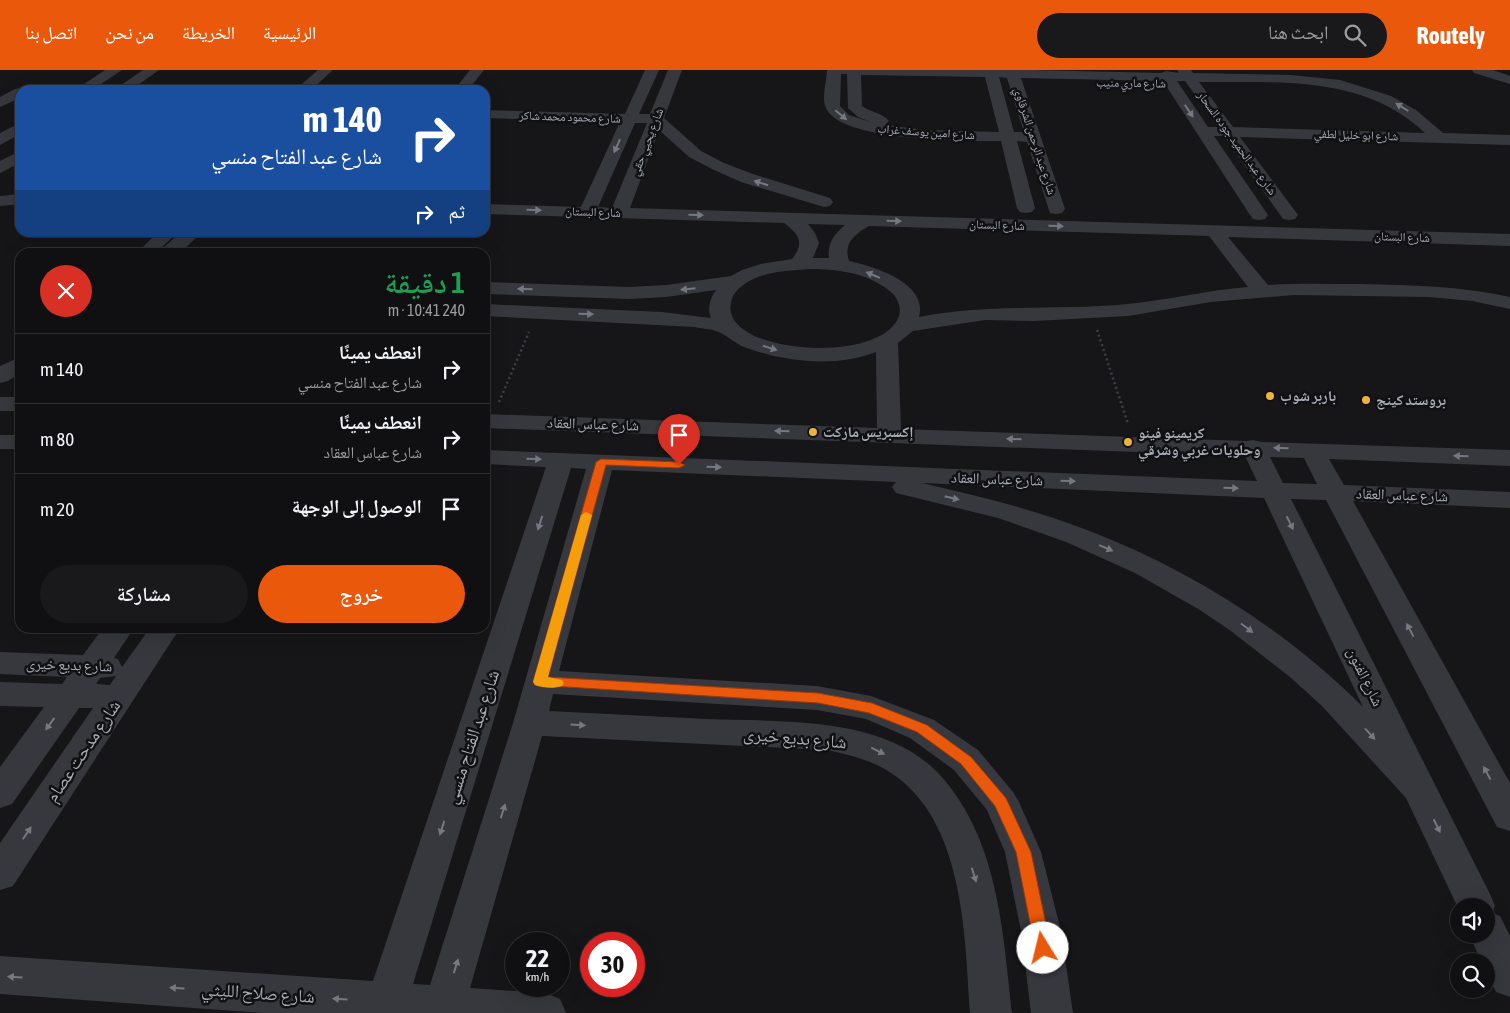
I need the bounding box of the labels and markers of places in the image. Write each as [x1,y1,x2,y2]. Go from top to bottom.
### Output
place label: باربر شوب [1280,387,1336,405]
marker: باربر شوب [1264,390,1276,402]
place label: بروستد كينج [1376,391,1446,410]
marker: بروستد كينج [1360,394,1372,406]
pin [658,414,700,465]
place label: إكسبريس ماركت [823,423,914,441]
place label: كريمينو فينو وحلويات غربي وشرقي [1138,424,1261,462]
marker: إكسبريس ماركت [807,426,819,438]
marker: كريمينو فينو وحلويات غربي وشرقي [1122,436,1134,448]

